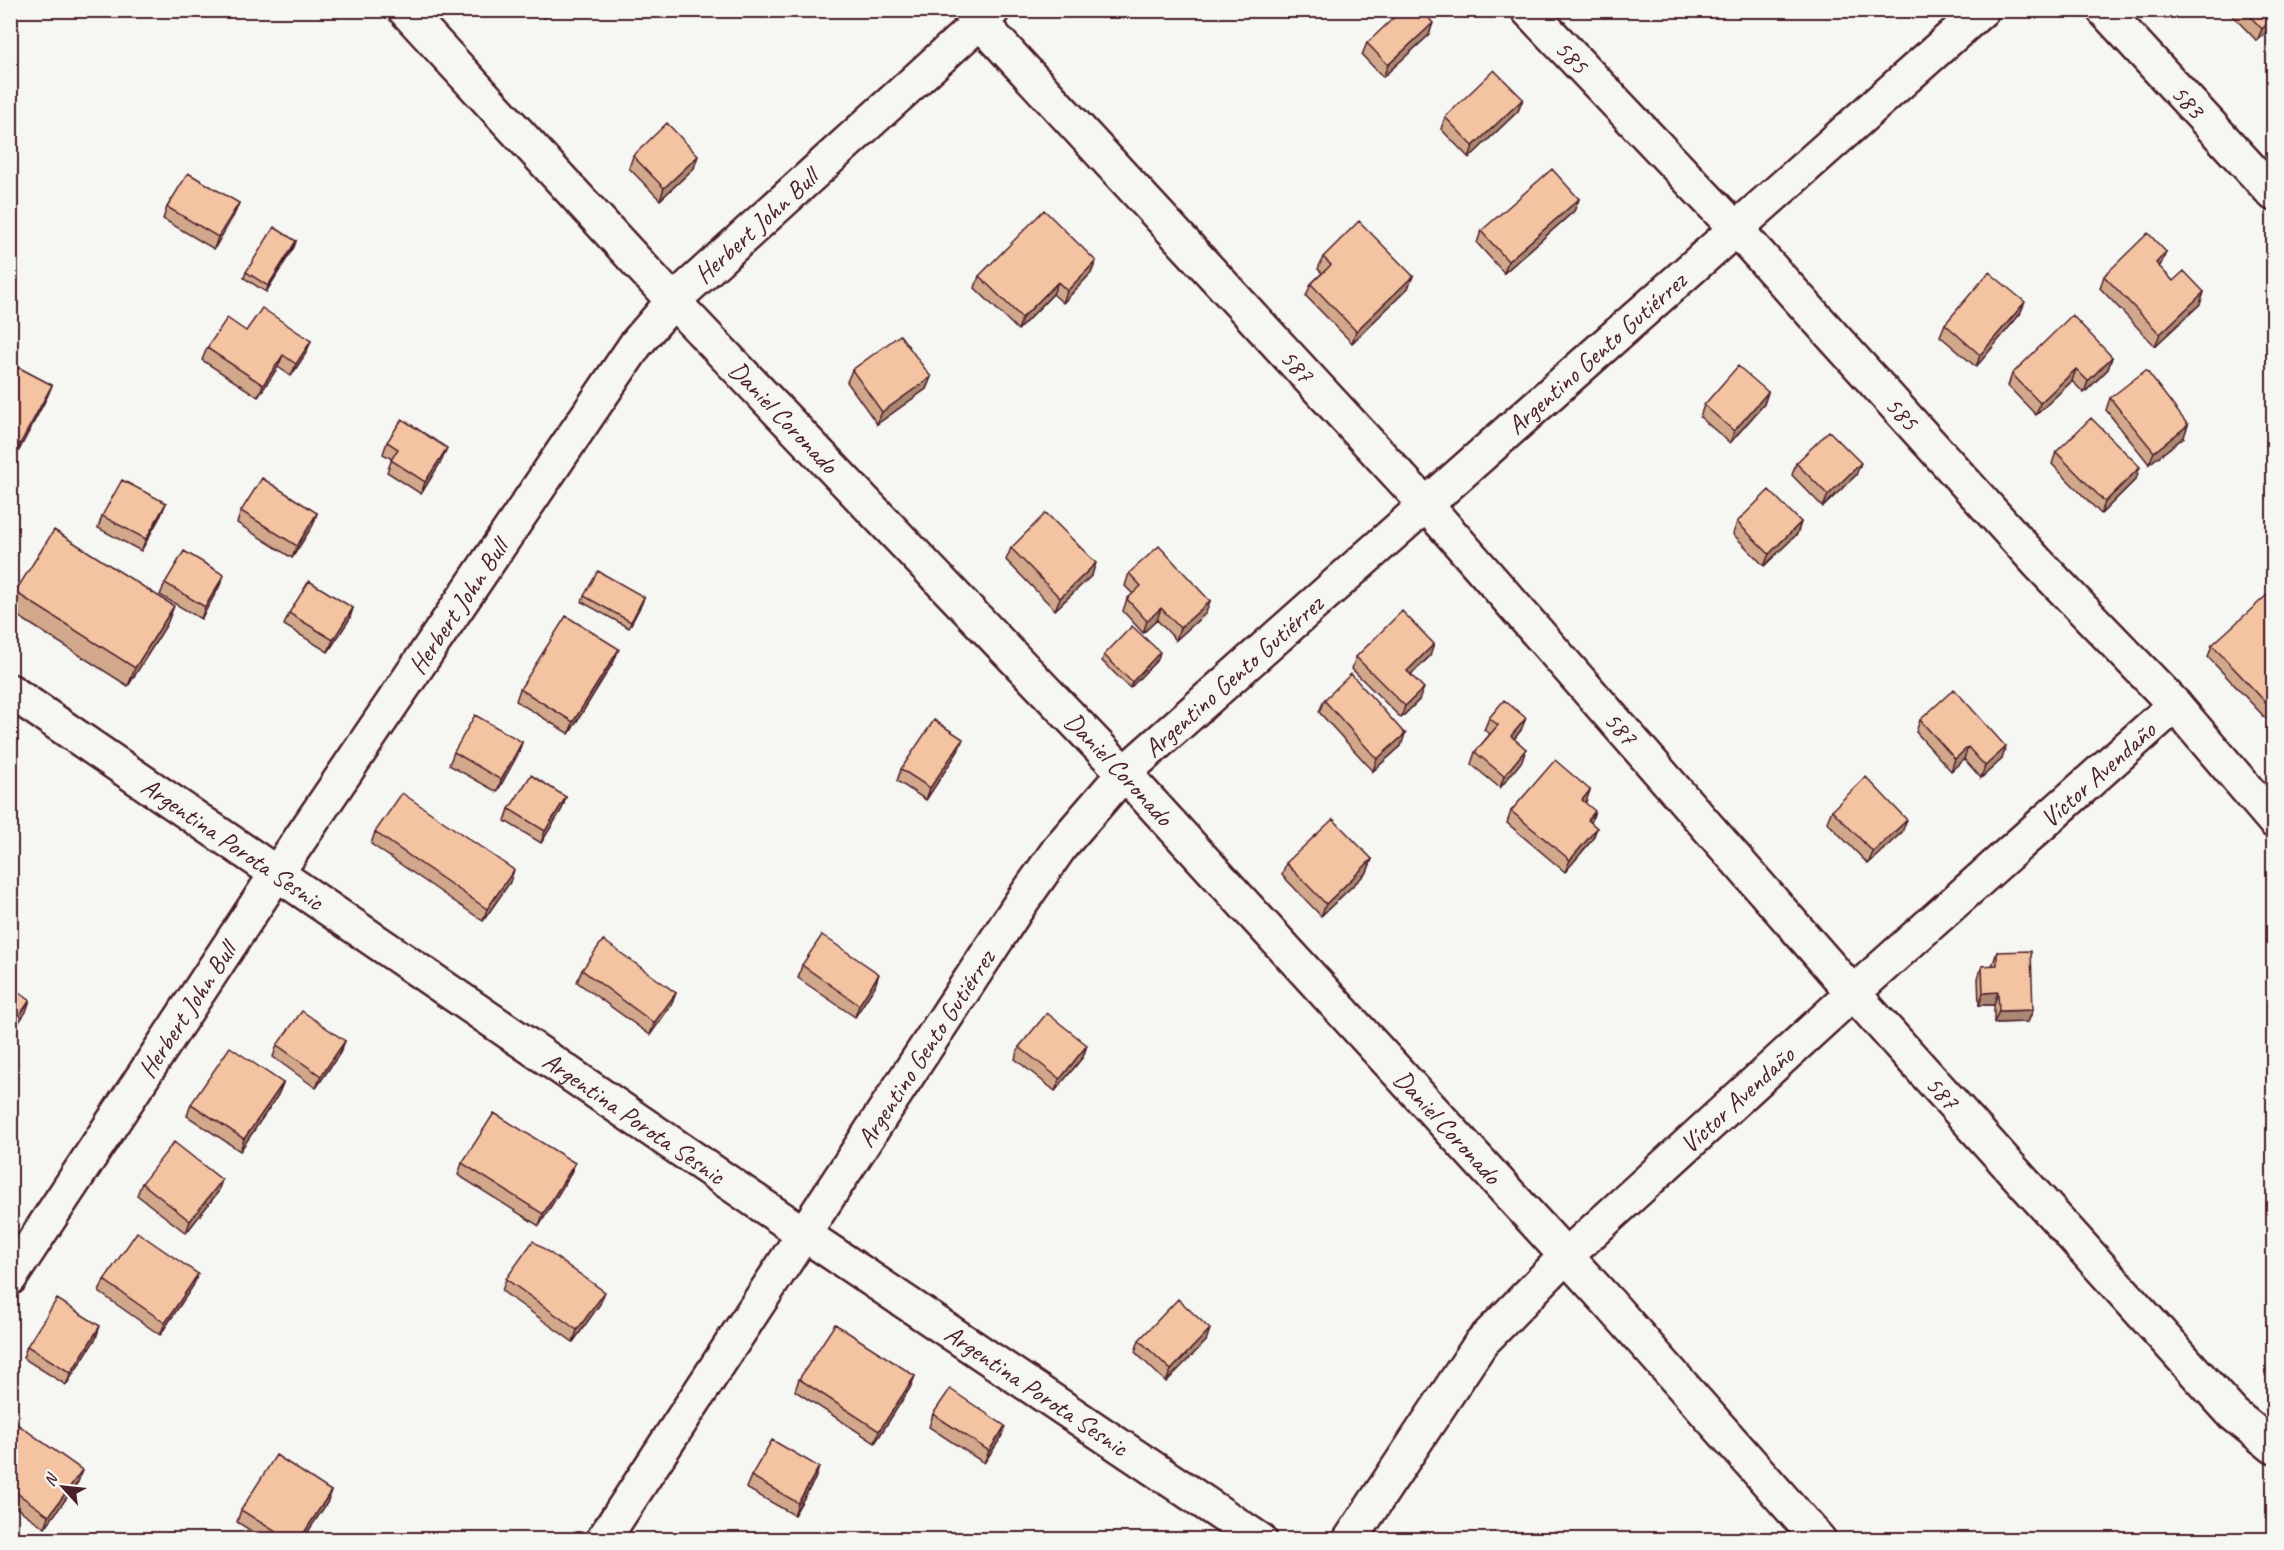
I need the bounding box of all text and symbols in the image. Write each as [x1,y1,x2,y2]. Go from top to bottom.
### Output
street label: 585 [1548,32,1597,81]
street label: 583 [2164,77,2214,127]
street label: Herbert John Bull [687,158,828,290]
street label: Argentino Gento Gutiérrez [1500,263,1694,441]
street label: 587 [1273,342,1322,391]
street label: Daniel Coronado [722,354,847,482]
street label: 585 [1878,389,1927,438]
street label: Herbert John Bull [400,529,518,680]
street label: Argentino Gento Gutiérrez [1137,586,1331,764]
street label: 587 [1597,704,1646,753]
street label: Daniel Coronado [1058,705,1182,834]
street label: Víctor Avendaño [2033,713,2164,834]
street label: Argentina Porota Sesnic [135,770,332,918]
street label: Herbert John Bull [130,932,246,1084]
street label: Argentino Gento Gutiérrez [849,942,1003,1153]
street label: Víctor Avendaño [1673,1037,1802,1160]
street label: Argentina Porota Sesnic [537,1044,733,1193]
street label: Daniel Coronado [1387,1063,1510,1192]
street label: 587 [1919,1068,1968,1117]
street label: Argentina Porota Sesnic [939,1317,1136,1464]
north arrow [33,1457,93,1517]
text: N [39,1469,63,1490]

